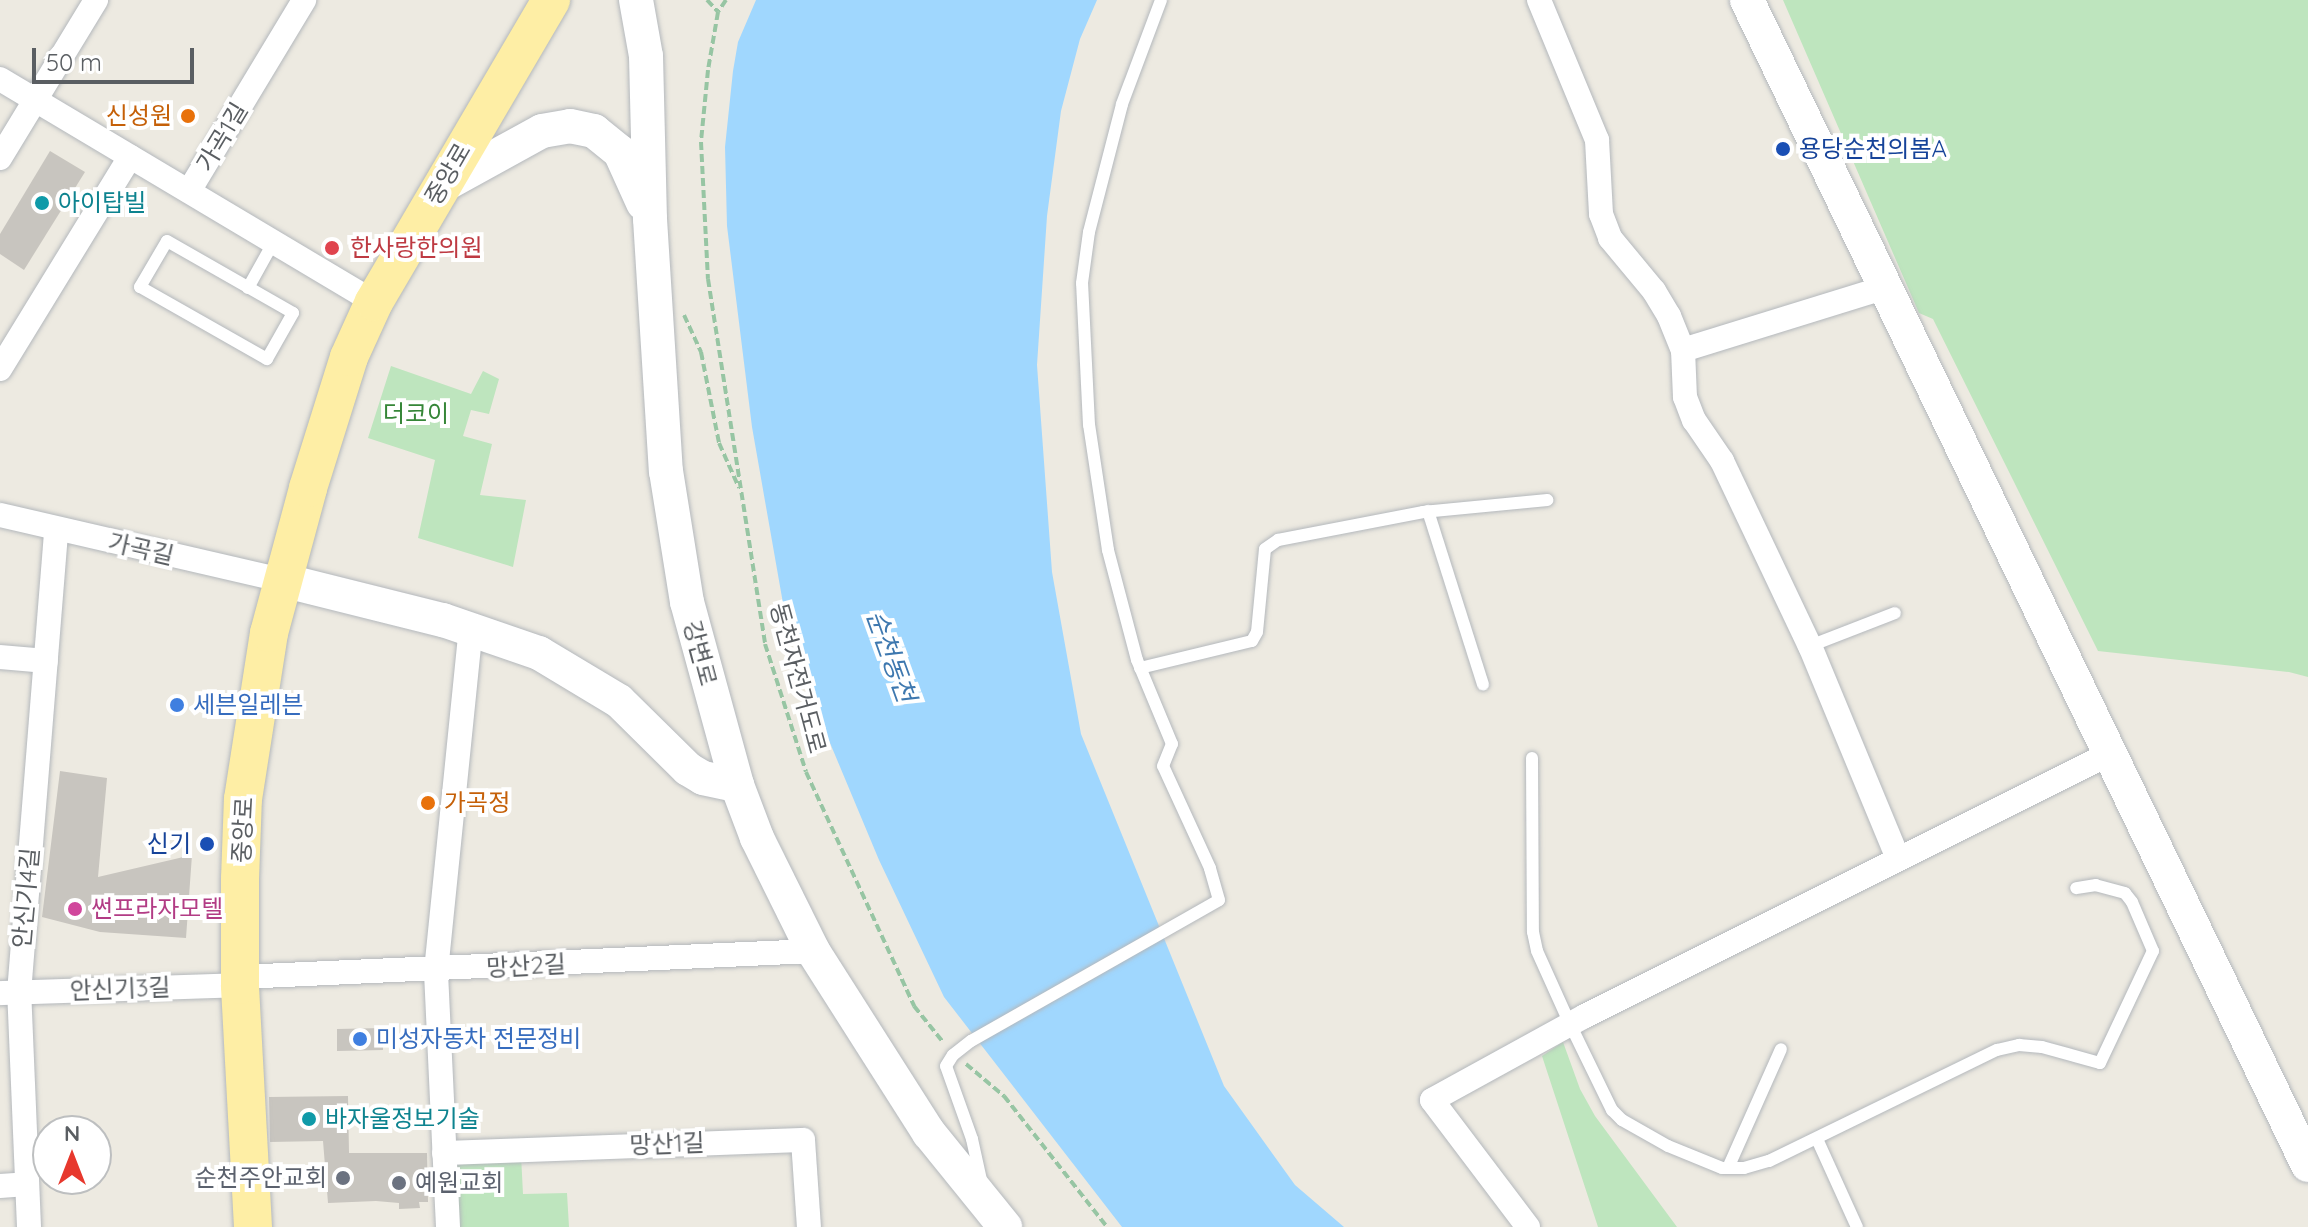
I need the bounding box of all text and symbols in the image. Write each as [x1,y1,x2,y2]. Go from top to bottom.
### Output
scale bar [36,32,198,82]
text: 50 m [46,47,102,77]
street label: 가곡1길 [190,97,254,177]
place label: 신성원 [106,102,172,130]
marker: 신성원 [179,107,197,125]
place label: 용당순천의봄A [1799,135,1947,163]
street label: 중앙로 [419,138,477,210]
marker: 용당순천의봄A [1774,140,1792,158]
place label: 아이탑빌 [58,189,146,217]
marker: 아이탑빌 [33,194,51,212]
place label: 한사랑한의원 [350,234,482,262]
marker: 한사랑한의원 [321,237,343,259]
park label: 더코이 [383,400,449,428]
street label: 가곡길 [105,528,177,570]
street label: 동천자전거도로 [764,600,832,756]
water label: 순천동천 [860,606,922,706]
street label: 강변로 [678,617,722,689]
place label: 세븐일레븐 [193,691,303,719]
marker: 세븐일레븐 [168,696,186,714]
place label: 가곡정 [444,789,510,817]
marker: 가곡정 [419,794,437,812]
street label: 중앙로 [227,796,259,864]
place label: 신기 [147,830,191,858]
marker: 신기 [198,835,216,853]
street label: 안신기4길 [7,846,45,950]
place label: 썬프라자모텔 [91,895,223,923]
marker: 썬프라자모텔 [66,900,84,918]
street label: 망산2길 [486,950,566,982]
street label: 안신기3길 [69,973,171,1005]
place label: 미성자동차 전문정비 [376,1025,581,1053]
marker: 미성자동차 전문정비 [351,1030,369,1048]
place label: 바자울정보기술 [325,1105,480,1133]
marker: 바자울정보기술 [300,1110,318,1128]
north arrow [32,1115,112,1195]
text: N [64,1119,80,1147]
street label: 망산1길 [629,1128,705,1160]
place label: 순천주안교회 [195,1164,327,1192]
marker: 순천주안교회 [334,1169,352,1187]
place label: 예원교회 [415,1169,503,1197]
marker: 예원교회 [390,1174,408,1192]

